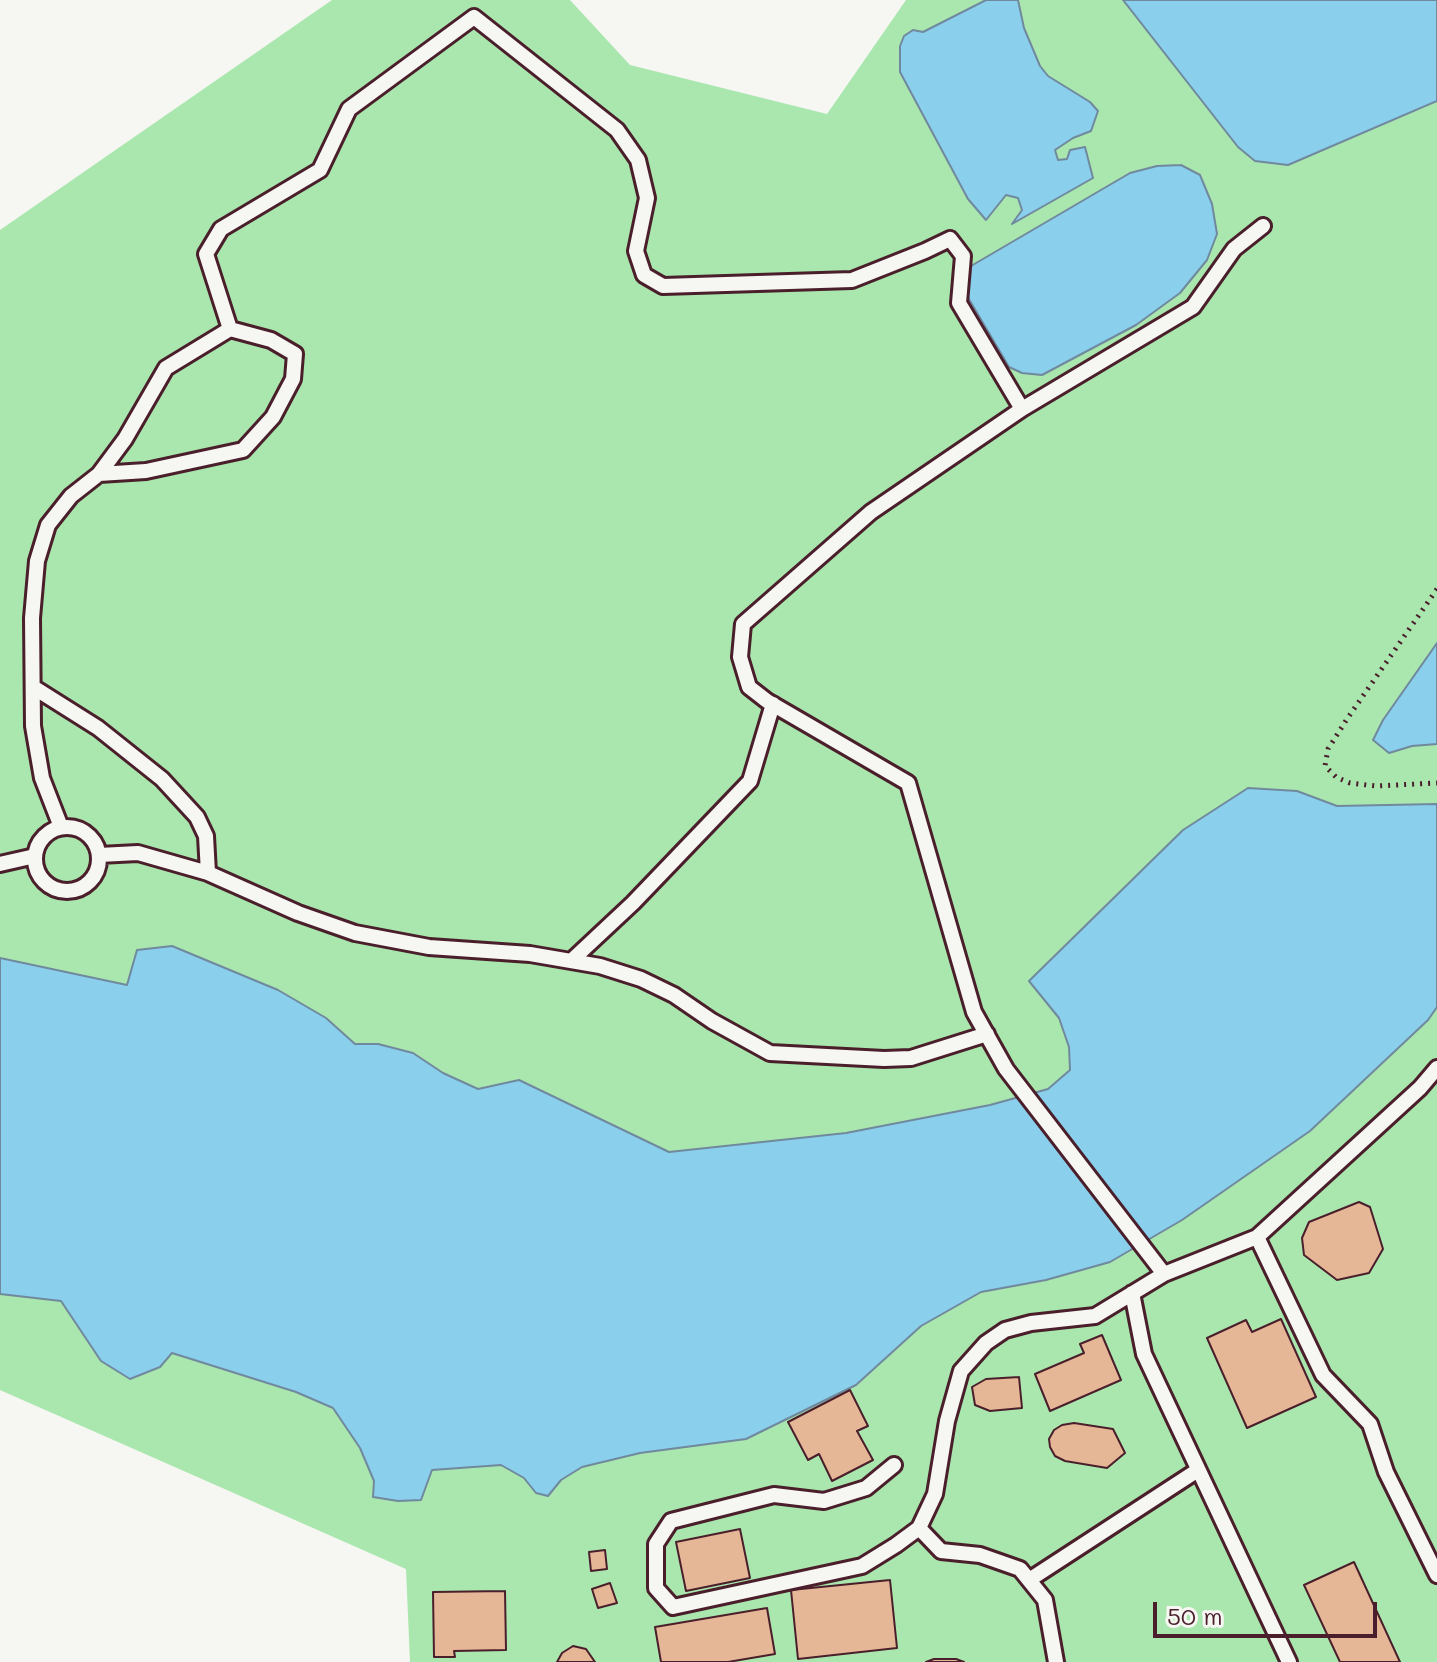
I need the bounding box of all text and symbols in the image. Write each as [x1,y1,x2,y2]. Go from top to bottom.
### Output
scale bar [1157,1586,1381,1636]
text: 50 m [1167,1600,1223,1631]

